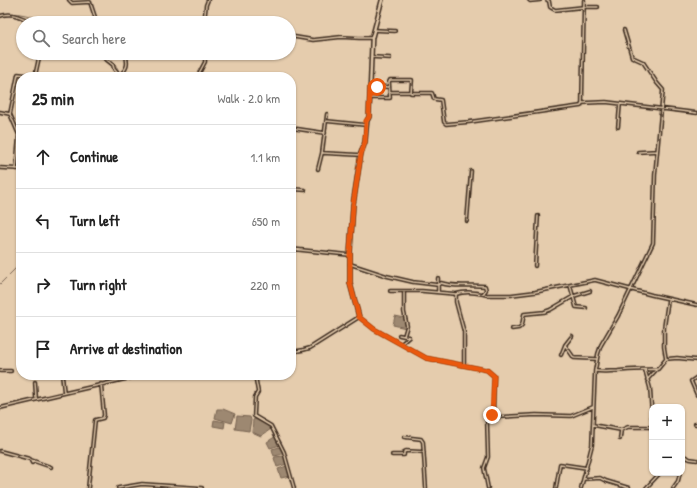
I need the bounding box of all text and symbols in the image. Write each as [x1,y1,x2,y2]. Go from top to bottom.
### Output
search box [16,16,296,60]
icon: search [30,27,52,49]
text: Search here [62,28,126,49]
route start [368,78,386,96]
text: 25 min [32,87,74,110]
text: Walk · 2.0 km [218,89,280,107]
icon: ahead [32,146,54,168]
text: Continue [70,146,118,167]
text: 1.1 km [251,148,280,166]
icon: left [32,210,54,232]
text: Turn left [70,210,120,231]
text: 650 m [252,212,280,230]
icon: right [32,274,54,296]
text: Turn right [70,274,126,295]
text: 220 m [250,276,280,294]
icon: arrive [32,338,54,360]
text: Arrive at destination [70,338,182,359]
map controls [649,404,685,476]
button: + [649,404,685,440]
route end [483,406,501,424]
button: − [649,440,685,476]

